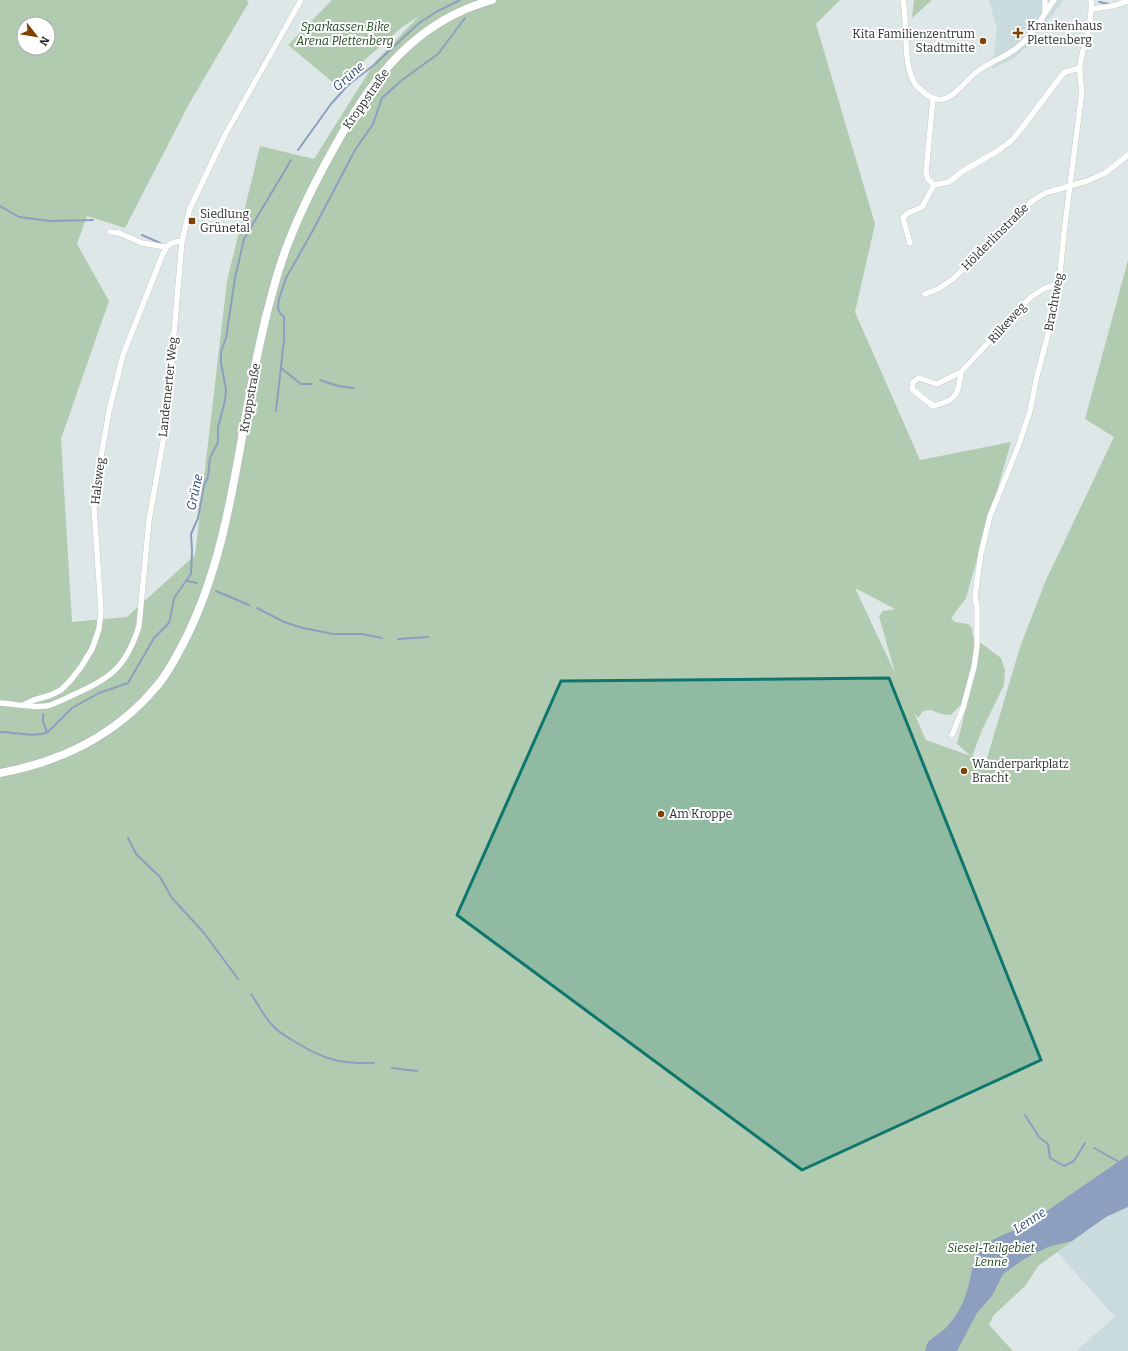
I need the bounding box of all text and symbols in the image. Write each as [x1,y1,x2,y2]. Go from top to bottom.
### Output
north arrow [16,16,56,56]
place label: Krankenhaus Plettenberg [1027,19,1102,47]
park label: Sparkassen Bike Arena Plettenberg [295,20,394,48]
place label: Kita Familienzentrum Stadtmitte [852,27,976,55]
marker: Krankenhaus Plettenberg [1012,27,1024,39]
text: N [36,34,52,48]
marker: Kita Familienzentrum Stadtmitte [978,36,988,46]
water label: Grüne [329,58,368,94]
street label: Kroppstraße [340,66,392,132]
street label: Hölderlinstraße [959,201,1031,273]
place label: Siedlung Grünetal [200,207,250,235]
marker: Siedlung Grünetal [187,216,197,226]
street label: Brachtweg [1041,271,1067,332]
street label: Rilkeweg [985,299,1029,346]
street label: Landemerter Weg [156,336,180,438]
street label: Kroppstraße [237,362,263,434]
street label: Halsweg [88,456,108,505]
water label: Grüne [183,472,206,512]
place label: Wanderparkplatz Bracht [972,757,1069,785]
marker: Wanderparkplatz Bracht [959,766,969,776]
place label: Am Kroppe [669,807,732,821]
marker: Am Kroppe [656,809,666,819]
water label: Lenne [1010,1204,1049,1236]
park label: Siesel-Teilgebiet Lenne [947,1241,1036,1269]

